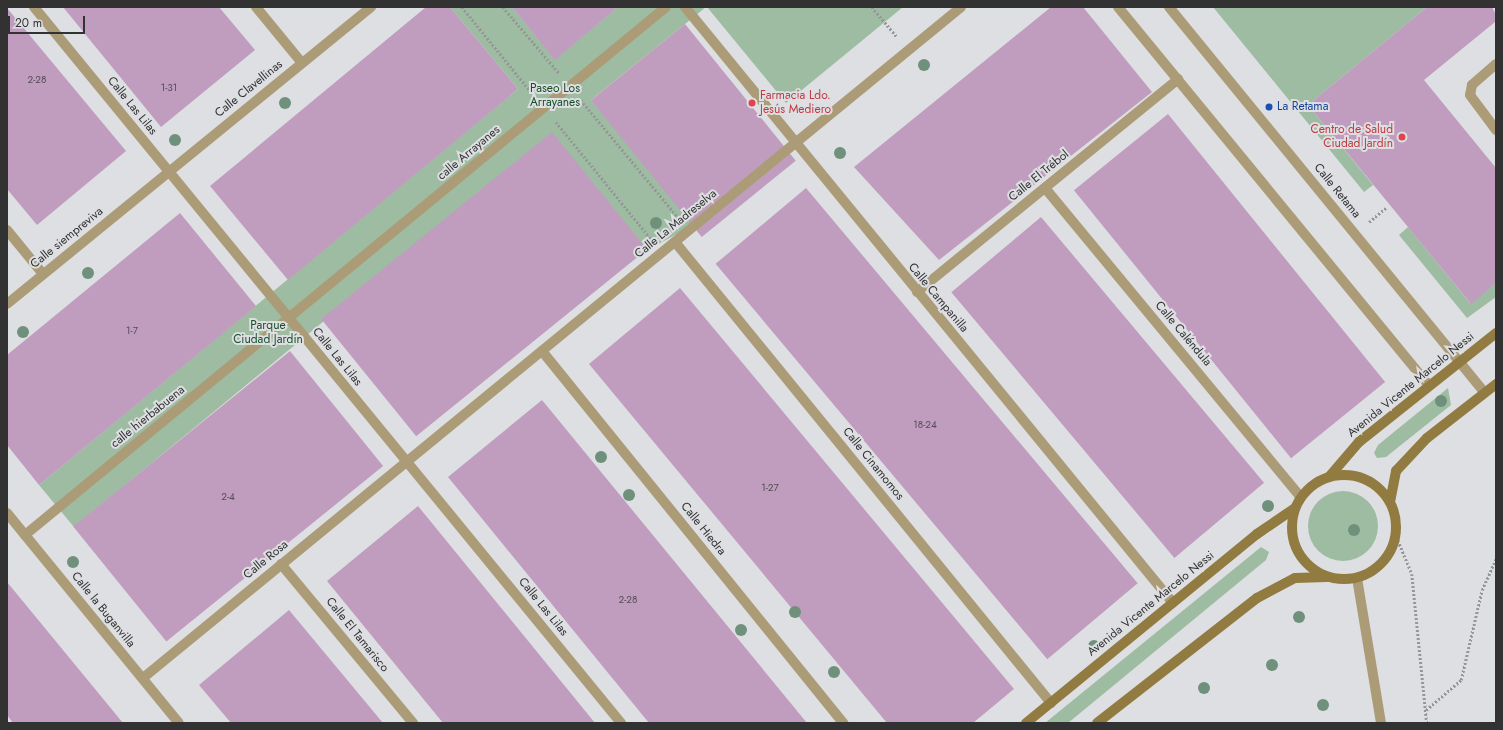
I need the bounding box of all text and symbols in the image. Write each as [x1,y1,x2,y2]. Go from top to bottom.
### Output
scale bar [10,8,87,34]
text: 20 m [15,14,42,32]
street label: Calle Clavellinas [212,57,286,121]
house number: 2-28 [28,74,46,86]
street label: Calle Las Lilas [104,74,160,138]
house number: 1-31 [161,82,177,94]
park label: Paseo Los Arrayanes [530,82,580,110]
place label: Farmacia Ldo. Jesús Mediero [760,89,831,117]
marker: Farmacia Ldo. Jesús Mediero [747,98,757,108]
place label: La Retama [1277,100,1328,114]
marker: La Retama [1264,102,1274,112]
street label: calle Arrayanes [435,123,503,183]
place label: Centro de Salud Ciudad Jardín [1310,123,1393,151]
marker: Centro de Salud Ciudad Jardín [1396,131,1408,143]
street label: Calle El Trébol [1006,147,1072,205]
street label: Calle Retama [1311,161,1363,221]
street label: Calle La Madreselva [632,187,720,261]
street label: Calle siempreviva [28,204,106,272]
street label: Calle Campanilla [905,260,971,336]
street label: Calle Caléndula [1152,299,1214,369]
park label: Parque Ciudad Jardín [233,319,303,347]
house number: 1-7 [126,325,138,337]
street label: Calle Las Lilas [309,325,365,389]
street label: Avenida Vicente Marcelo Nessi [1345,329,1477,441]
street label: calle hierbabuena [108,383,188,451]
house number: 18-24 [913,419,937,431]
street label: Calle Cinamomos [839,425,907,503]
house number: 1-27 [761,482,779,494]
house number: 2-4 [221,491,235,503]
street label: Calle Hiedra [677,500,729,558]
street label: Calle Rosa [241,538,291,582]
street label: Avenida Vicente Marcelo Nessi [1085,548,1217,660]
street label: Calle la Buganvilla [68,569,138,651]
street label: Calle Las Lilas [515,575,571,639]
house number: 2-28 [619,594,637,606]
street label: Calle El Tamarisco [322,595,392,675]

